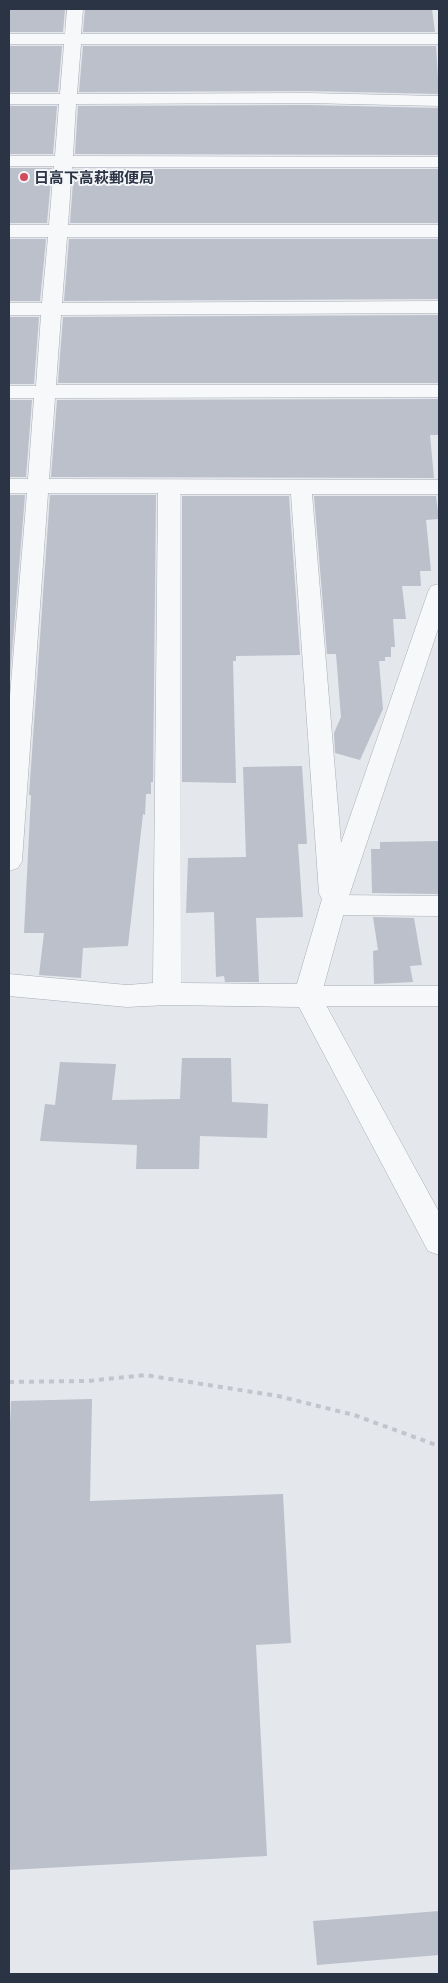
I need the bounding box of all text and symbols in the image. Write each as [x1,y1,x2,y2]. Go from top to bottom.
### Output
place label: 日高下高萩郵便局 [34,169,154,186]
marker: 日高下高萩郵便局 [18,171,30,183]

